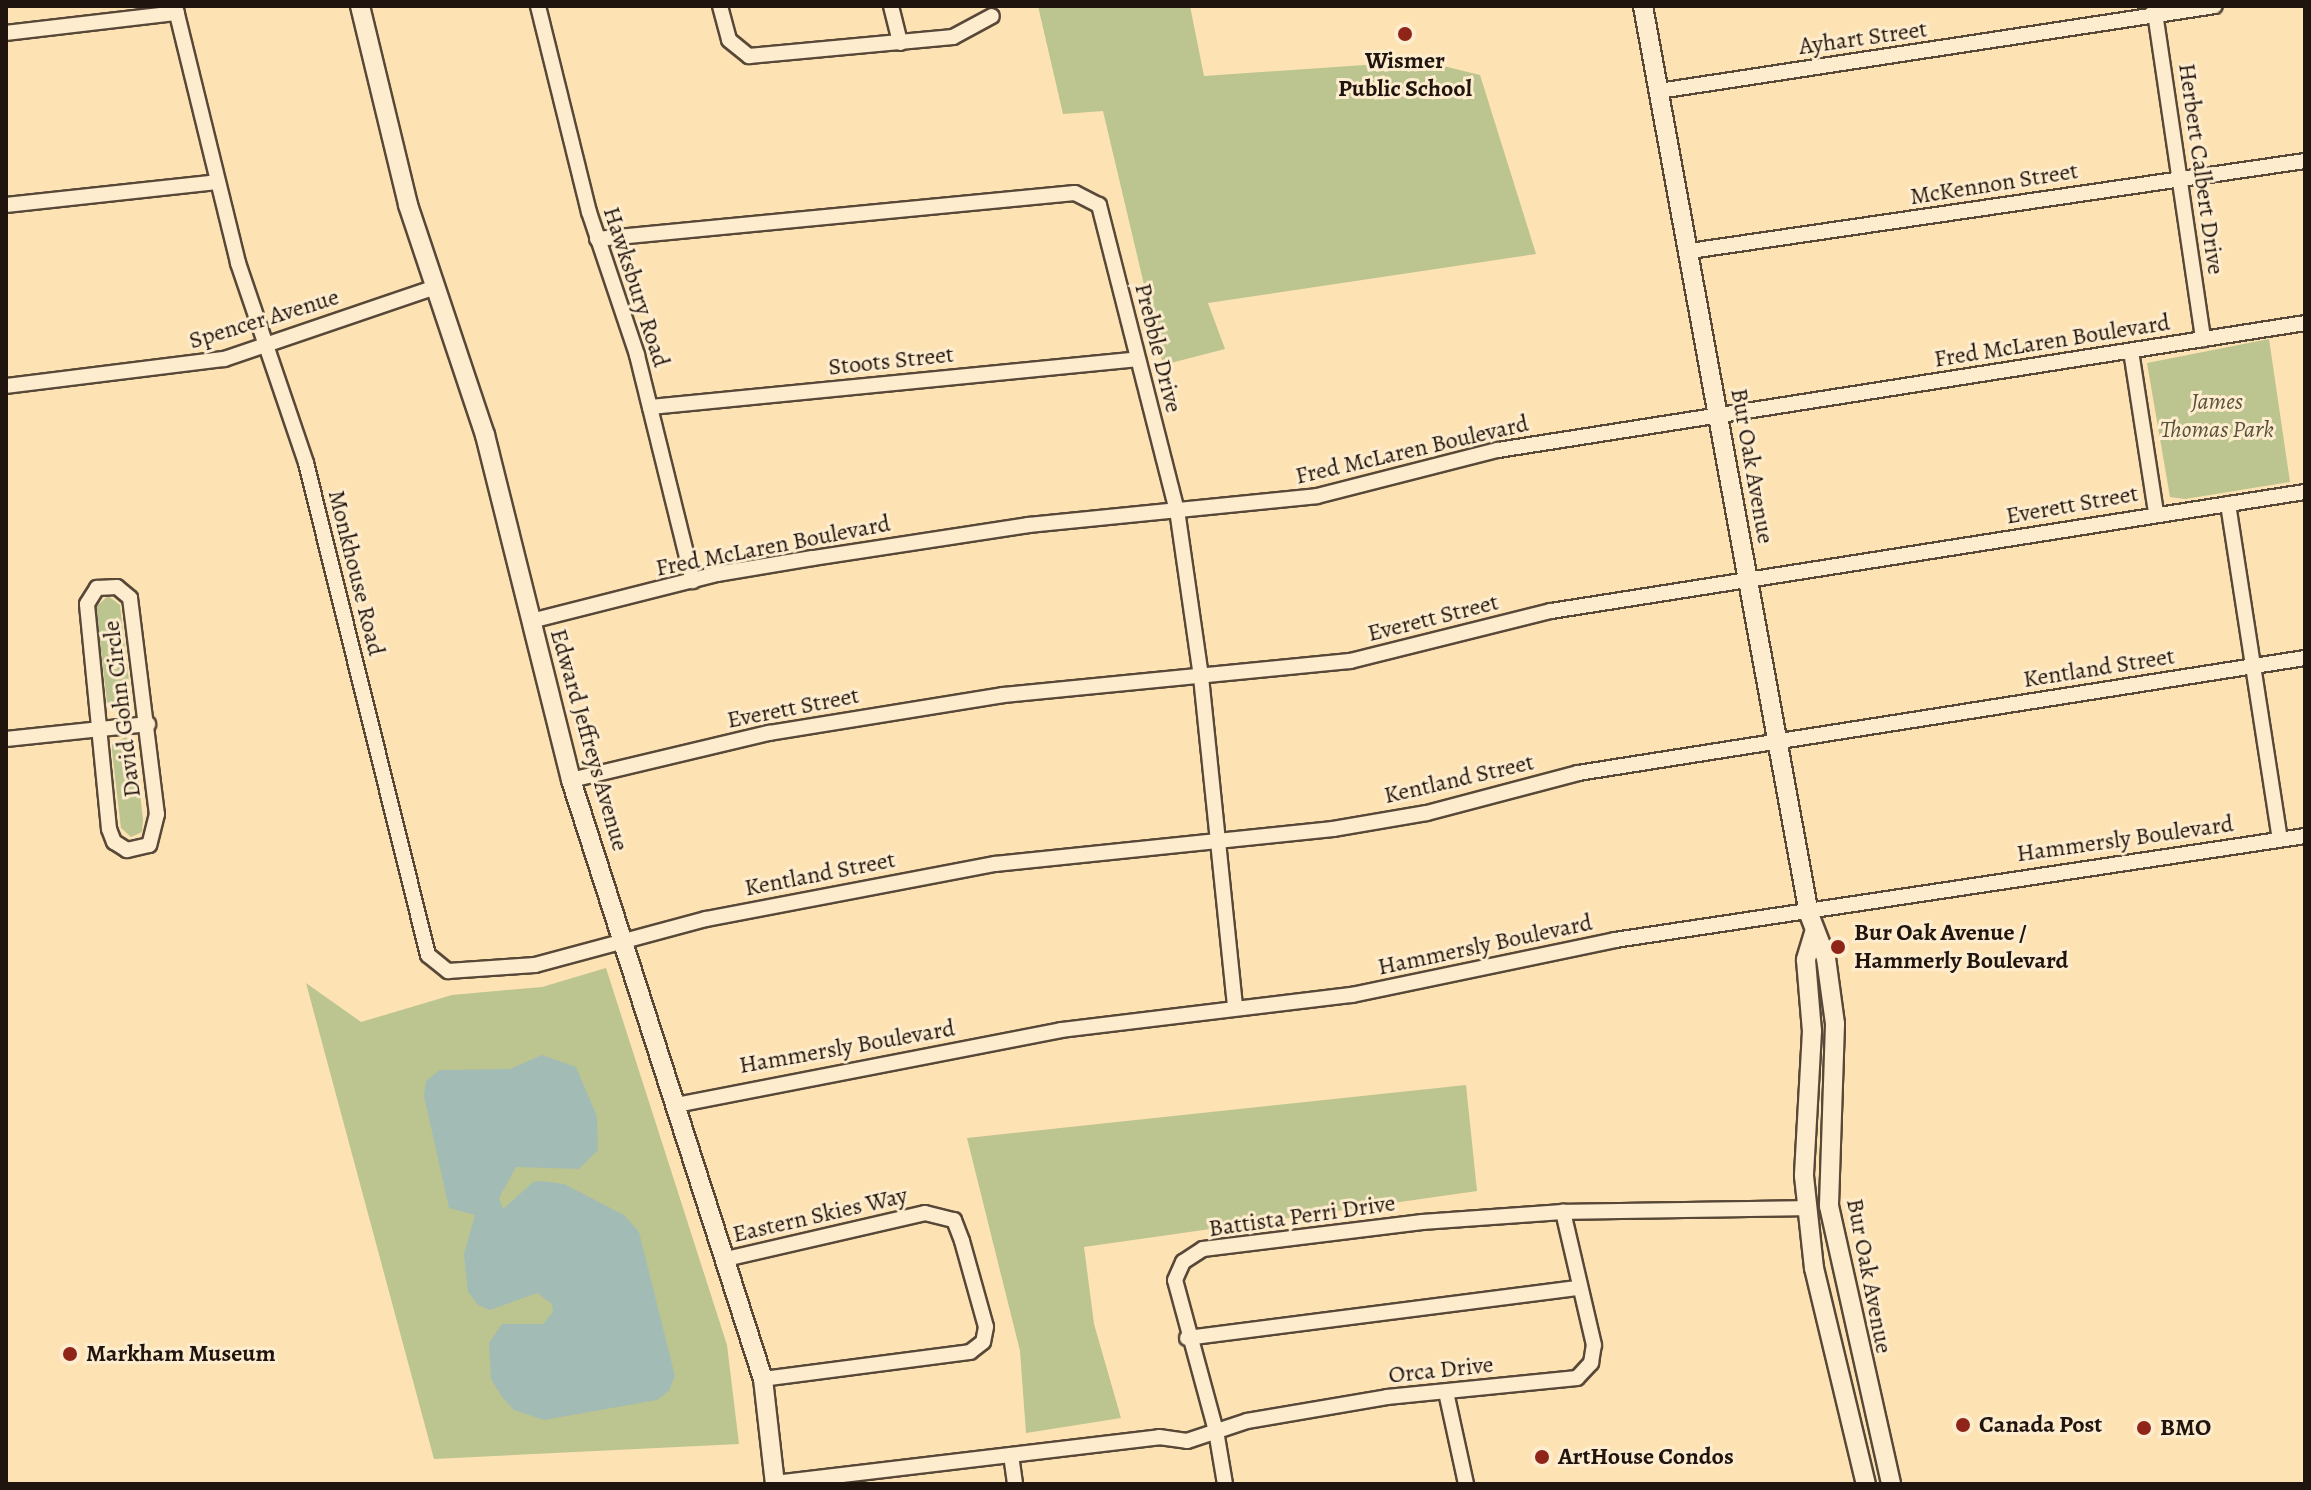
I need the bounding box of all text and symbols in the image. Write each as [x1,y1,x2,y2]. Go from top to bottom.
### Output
street label: Ayhart Street [1797,15,1929,61]
marker: Wismer Public School [1396,25,1414,43]
place label: Wismer Public School [1338,47,1472,103]
street label: Herbert Calbert Drive [2172,61,2230,277]
street label: McKennon Street [1908,157,2080,211]
street label: Hawksbury Road [597,203,675,371]
street label: Prebble Drive [1128,280,1188,416]
street label: Spencer Avenue [186,283,342,355]
street label: Fred McLaren Boulevard [1932,308,2172,374]
street label: Stoots Street [827,340,955,382]
street label: Bur Oak Avenue [1724,386,1780,546]
park label: James Thomas Park [2160,388,2274,444]
street label: Fred McLaren Boulevard [1293,409,1531,491]
street label: Everett Street [2004,479,2140,531]
street label: Monkhouse Road [321,487,391,659]
street label: Fred McLaren Boulevard [653,509,893,583]
street label: Everett Street [1365,588,1501,648]
street label: David Gohn Circle [97,619,147,799]
street label: Edward Jeffreys Avenue [543,626,635,854]
street label: Kentland Street [2021,642,2177,694]
street label: Everett Street [725,681,861,735]
street label: Kentland Street [1381,748,1537,810]
street label: Hammersly Boulevard [2015,810,2235,868]
street label: Kentland Street [742,845,898,903]
street label: Hammersly Boulevard [1375,908,1595,982]
place label: Bur Oak Avenue / Hammerly Boulevard [1854,919,2069,975]
marker: Bur Oak Avenue / Hammerly Boulevard [1829,938,1847,956]
street label: Hammersly Boulevard [737,1014,957,1080]
street label: Eastern Skies Way [730,1181,910,1249]
street label: Battista Perri Drive [1207,1189,1397,1243]
street label: Bur Oak Avenue [1840,1196,1898,1356]
place label: Markham Museum [86,1340,276,1368]
marker: Markham Museum [61,1345,79,1363]
street label: Orca Drive [1387,1350,1495,1390]
place label: Canada Post [1979,1411,2102,1439]
place label: BMO [2160,1414,2211,1442]
marker: Canada Post [1954,1416,1972,1434]
marker: BMO [2135,1419,2153,1437]
place label: ArtHouse Condos [1558,1443,1734,1471]
marker: ArtHouse Condos [1533,1448,1551,1466]

